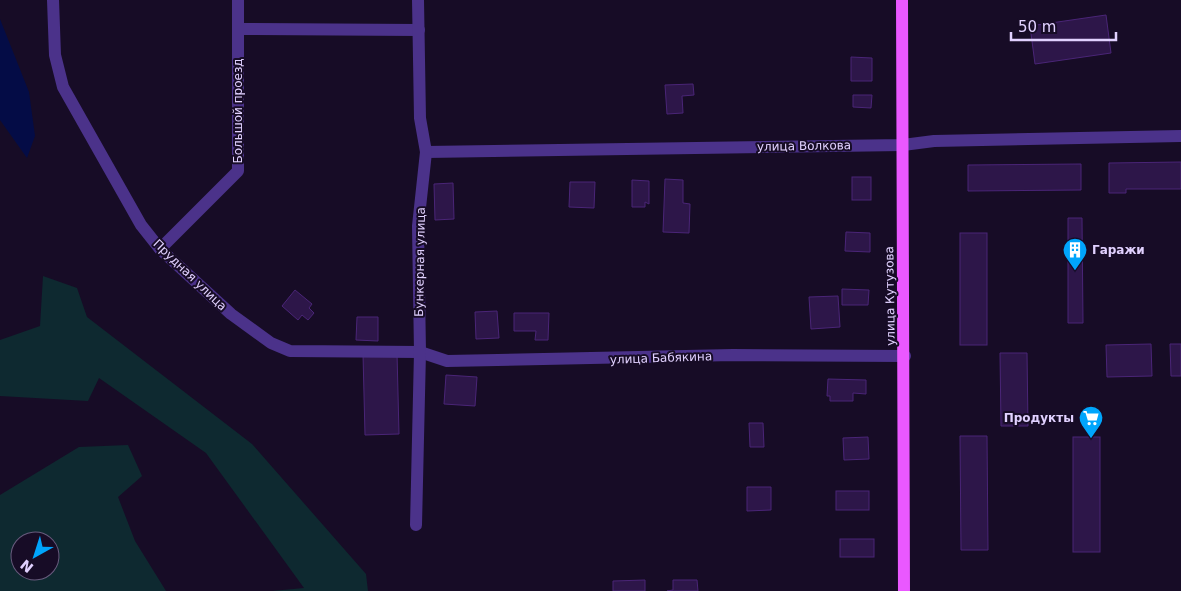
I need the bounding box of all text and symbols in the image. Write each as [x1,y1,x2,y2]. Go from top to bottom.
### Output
scale bar [1011,10,1116,42]
text: 50 m [1018,18,1056,36]
street label: Большой проезд [231,58,245,164]
street label: улица Волкова [757,138,851,154]
street label: Бункерная улица [412,207,428,317]
street label: Прудная улица [150,236,230,314]
building icon: Гаражи [1062,237,1088,271]
place label: Гаражи [1092,243,1145,257]
street label: улица Кутузова [882,246,898,346]
street label: улица Бабякина [610,349,712,367]
supermarket icon: Продукты [1078,405,1104,439]
place label: Продукты [1004,411,1074,425]
north arrow [10,531,60,581]
text: N [17,556,36,576]

